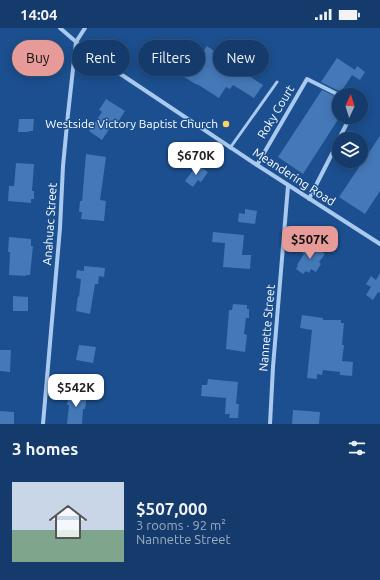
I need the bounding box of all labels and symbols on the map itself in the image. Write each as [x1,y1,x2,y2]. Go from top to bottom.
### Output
street label: Roky Court [255,83,297,141]
north arrow [332,88,368,124]
place label: Westside Victory Baptist Church [45,117,218,130]
marker: Westside Victory Baptist Church [221,119,231,129]
pin: $670K [168,142,224,176]
street label: Meandering Road [251,145,338,208]
street label: Anahuac Street [40,182,59,266]
pin: $507K [282,226,338,260]
street label: Nannette Street [256,284,277,372]
pin: $542K [48,374,104,408]

